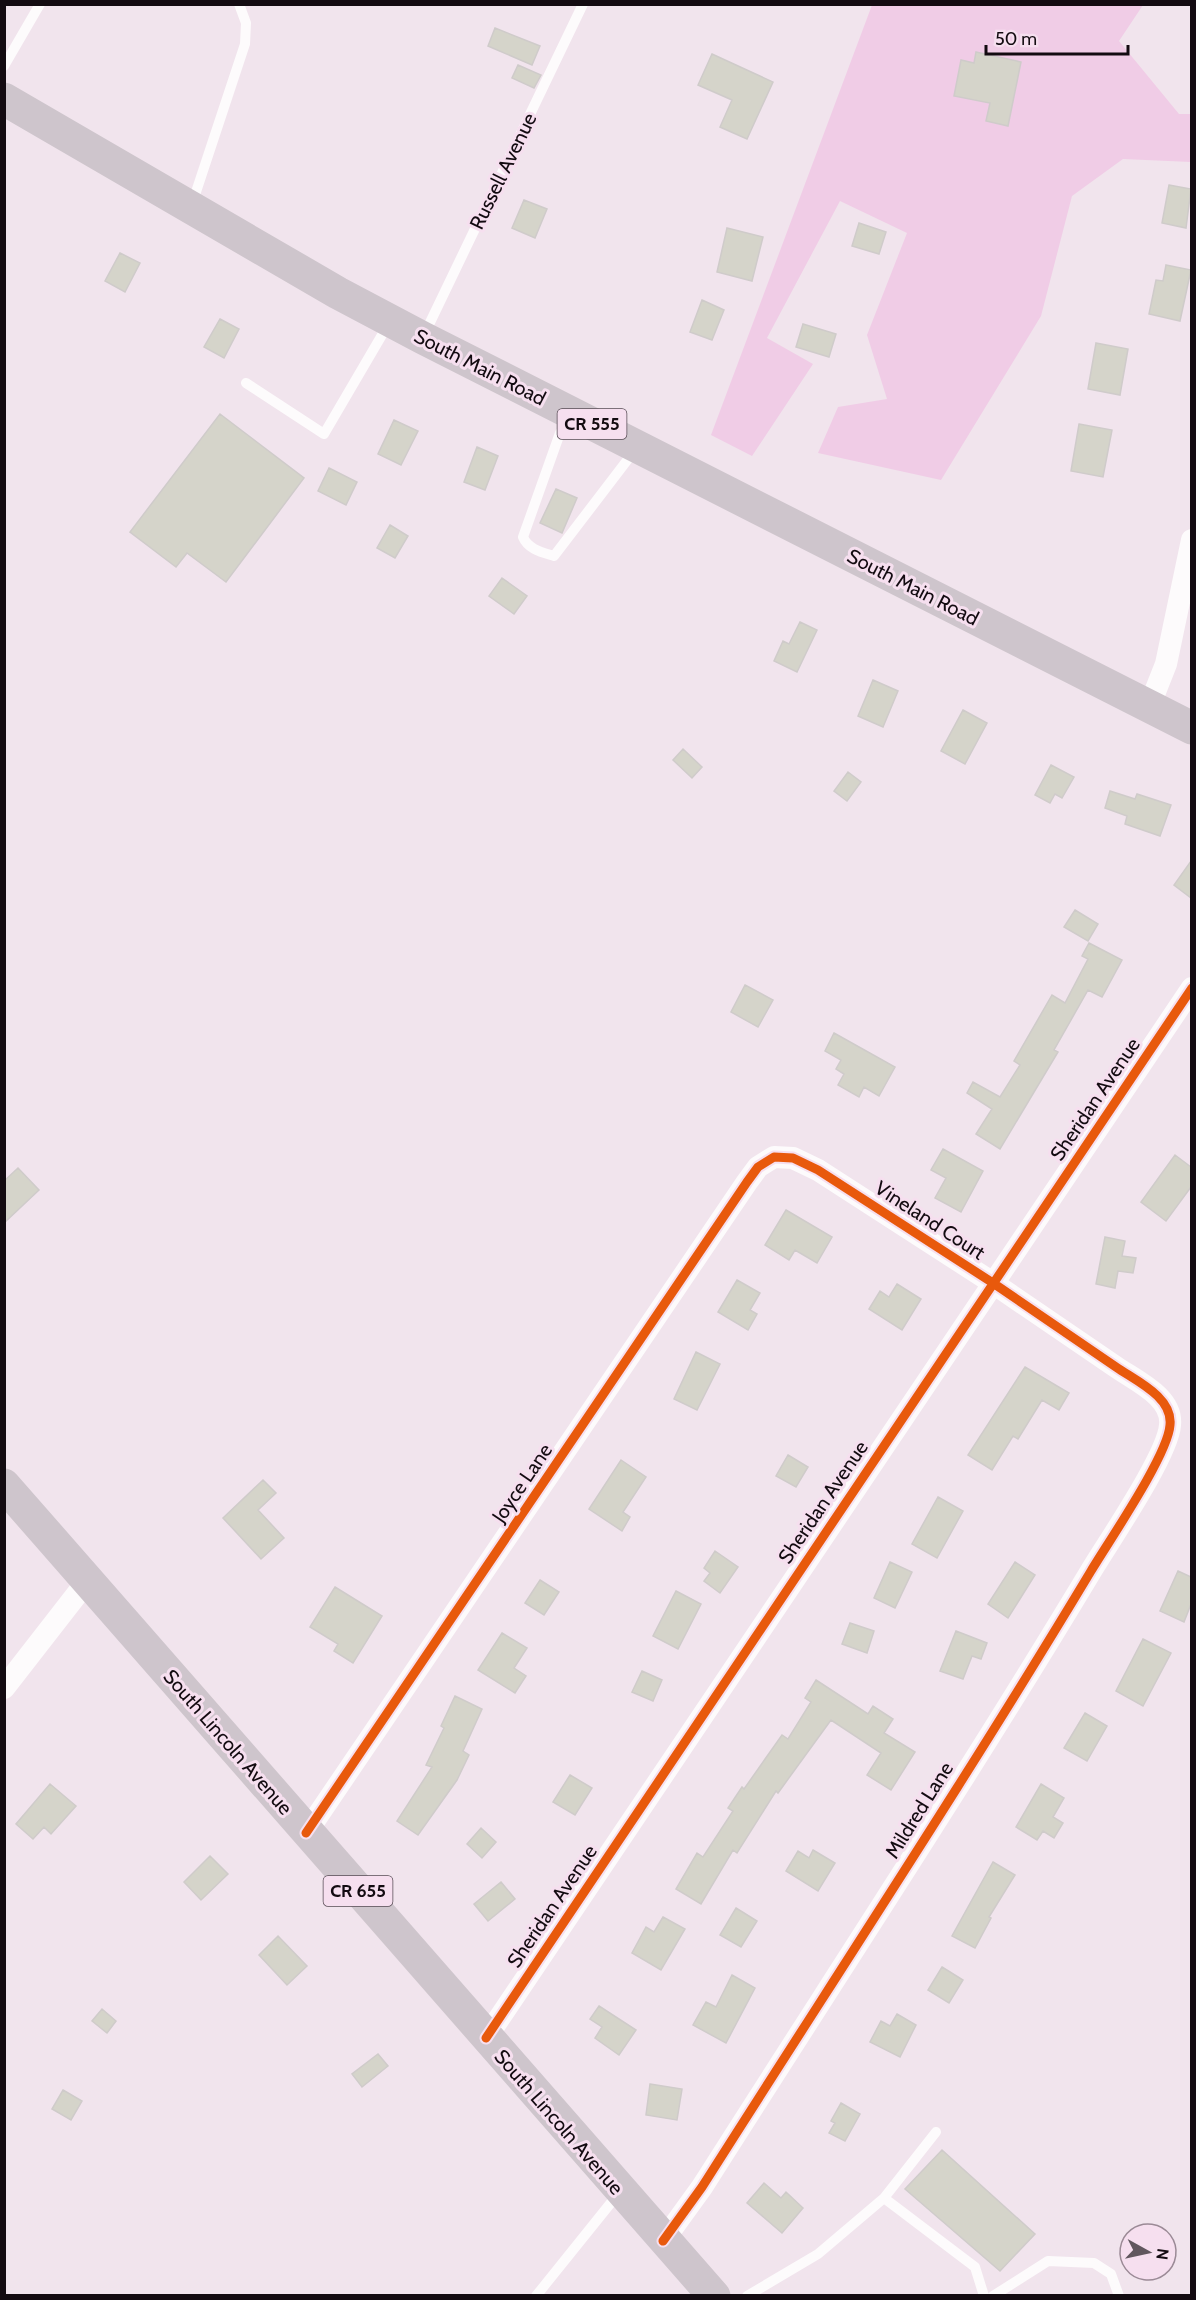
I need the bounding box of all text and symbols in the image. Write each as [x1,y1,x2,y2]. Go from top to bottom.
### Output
scale bar [986,18,1128,56]
text: 50 m [995,28,1037,50]
street label: Russell Avenue [464,109,542,233]
street label: South Main Road [410,324,550,410]
road number: CR 555 [558,409,626,439]
street label: South Main Road [843,544,983,630]
street label: Sheridan Avenue [1045,1033,1145,1165]
street label: Vineland Court [870,1176,990,1265]
street label: Sheridan Avenue [773,1436,873,1568]
street label: Joyce Lane [486,1439,557,1528]
street label: South Lincoln Avenue [158,1665,298,1819]
street label: Mildred Lane [880,1757,958,1863]
street label: Sheridan Avenue [502,1840,602,1972]
road number: CR 655 [324,1876,392,1906]
street label: South Lincoln Avenue [489,2045,629,2199]
north arrow [1118,2222,1178,2282]
text: N [1152,2247,1173,2261]

